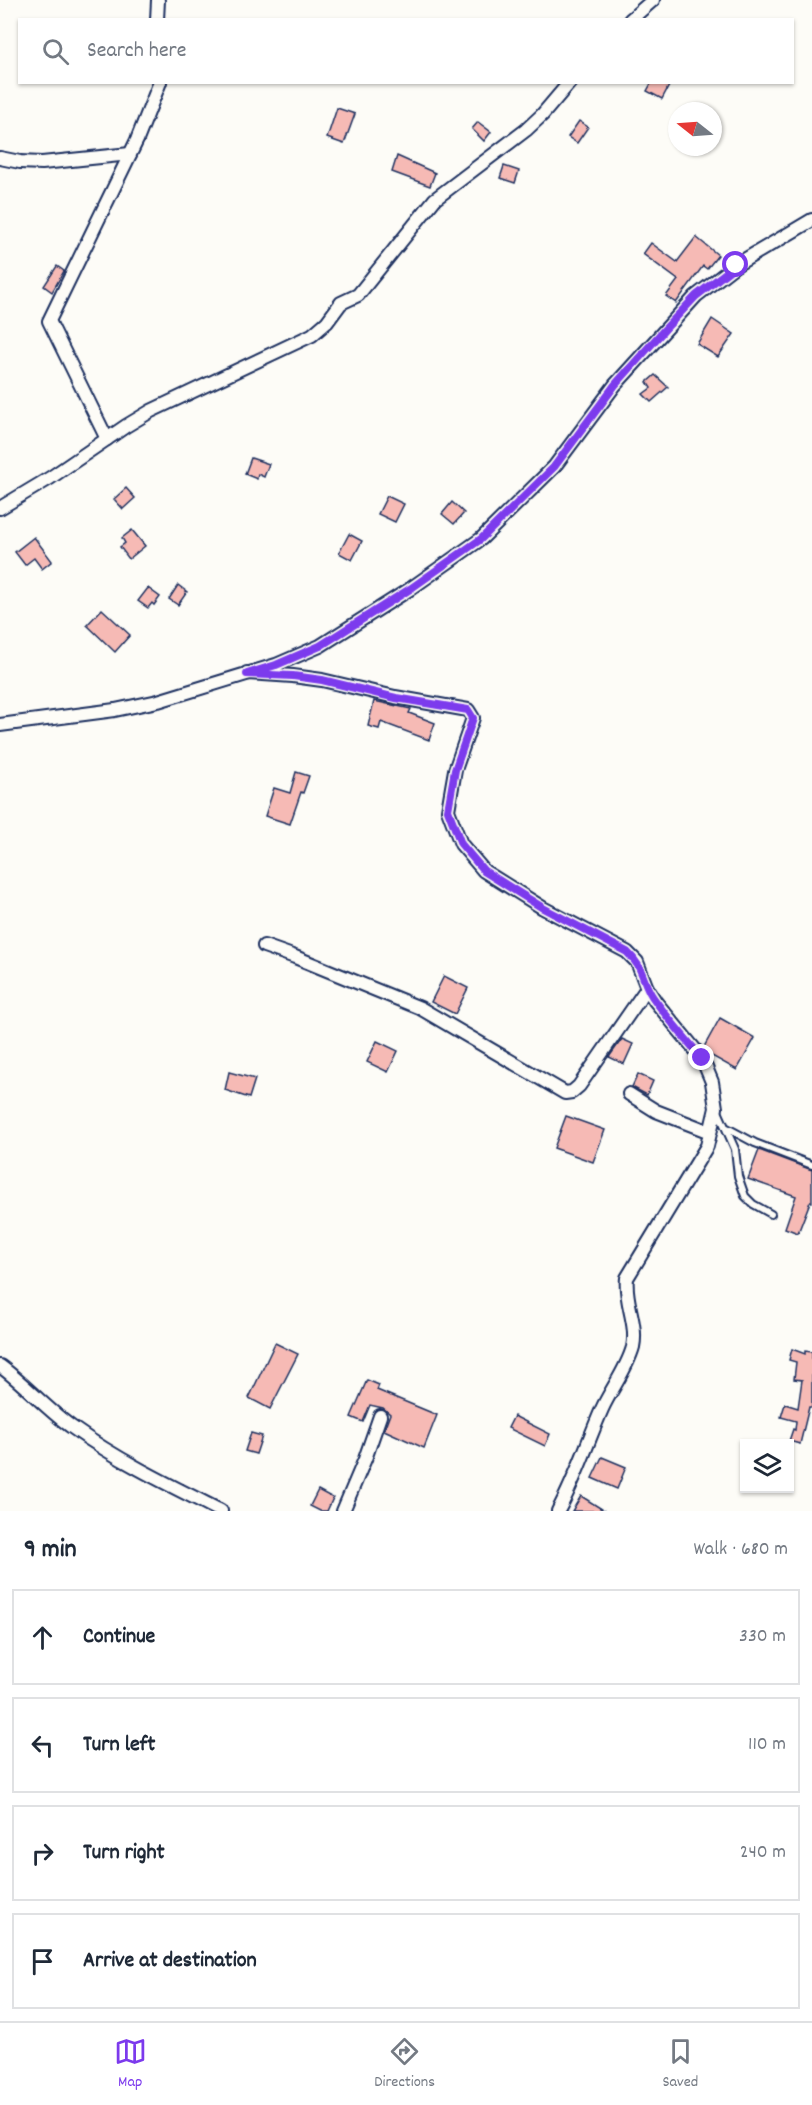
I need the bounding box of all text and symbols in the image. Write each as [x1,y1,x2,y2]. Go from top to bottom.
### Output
search box [18,18,794,84]
icon: search [39,35,72,68]
text: Search here [87,36,186,67]
north arrow [668,102,722,156]
route start [722,251,748,277]
route end [688,1044,714,1070]
map controls [740,1439,794,1493]
button: layers [740,1439,794,1493]
text: 9 min [24,1532,77,1569]
text: Walk · 680 m [693,1536,788,1564]
icon: ahead [26,1621,59,1654]
text: Continue [83,1622,155,1653]
text: 330 m [739,1623,786,1651]
icon: left [26,1729,59,1762]
text: Turn left [83,1730,155,1761]
text: 110 m [748,1731,786,1759]
icon: right [26,1837,59,1870]
text: Turn right [83,1838,165,1869]
text: 240 m [740,1839,786,1867]
icon: arrive [26,1945,59,1978]
text: Arrive at destination [83,1946,257,1977]
tab: Map [114,2035,147,2094]
tab: Directions [374,2035,435,2094]
tab: Saved [662,2035,698,2094]

